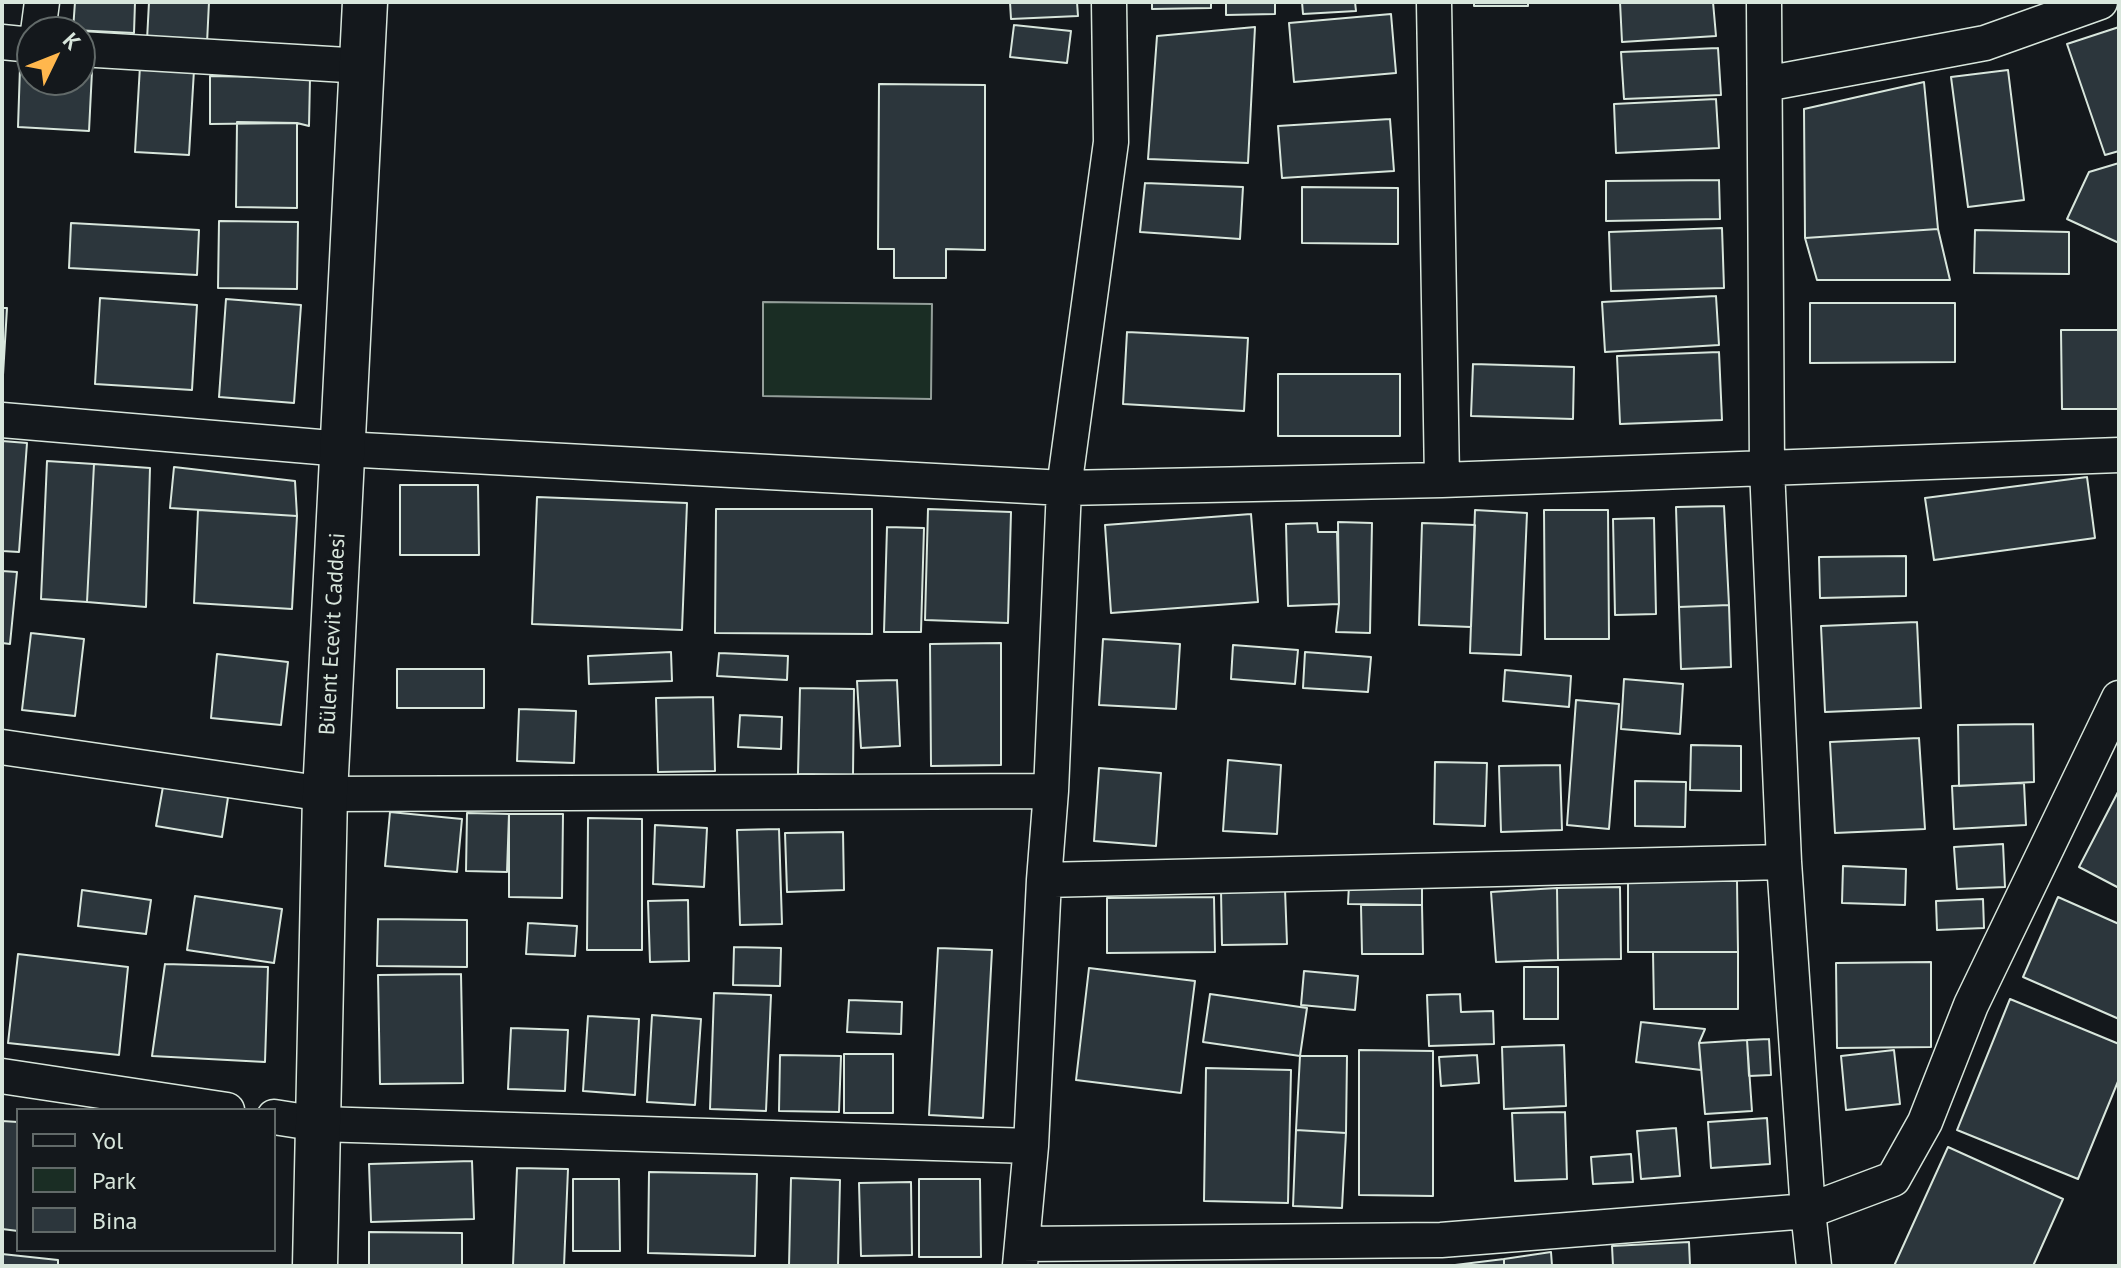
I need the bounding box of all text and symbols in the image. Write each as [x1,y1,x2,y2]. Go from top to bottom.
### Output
north arrow [16,16,96,96]
text: K [57,26,87,56]
street label: Bülent Ecevit Caddesi [315,532,351,736]
legend [16,1108,276,1252]
text: Yol [92,1125,123,1156]
text: Park [92,1165,136,1196]
text: Bina [92,1205,137,1236]

